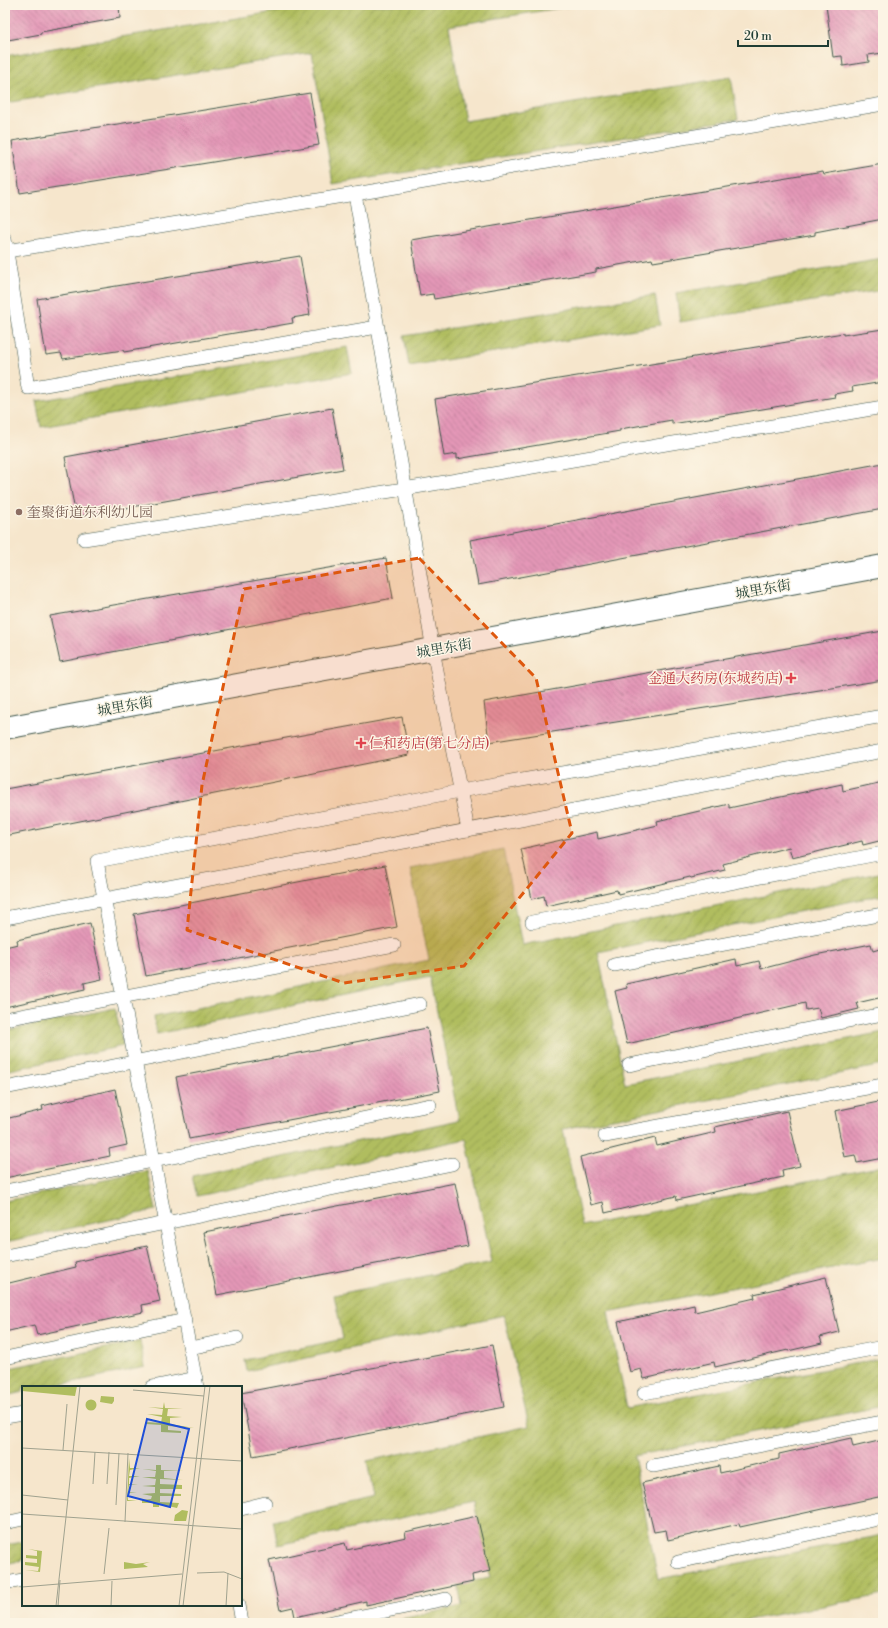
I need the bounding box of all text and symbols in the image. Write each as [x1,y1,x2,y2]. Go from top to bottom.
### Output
scale bar [738,22,828,48]
text: 20 m [744,29,772,44]
place label: 奎聚街道东利幼儿园 [27,504,153,522]
marker: 奎聚街道东利幼儿园 [14,507,24,517]
street label: 城里东街 [734,576,792,604]
street label: 城里东街 [415,635,473,663]
place label: 金通大药房(东城药店) [648,670,783,688]
marker: 金通大药房(东城药店) [786,673,796,683]
street label: 城里东街 [96,693,154,721]
place label: 仁和药店(第七分店) [369,735,490,753]
marker: 仁和药店(第七分店) [356,738,366,748]
inset map [22,1386,242,1606]

